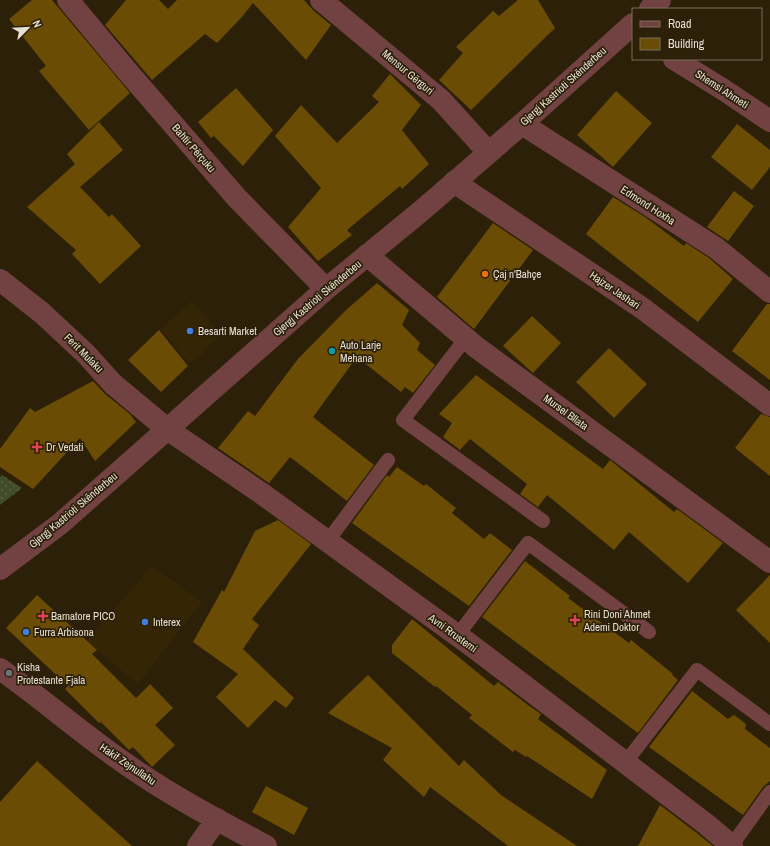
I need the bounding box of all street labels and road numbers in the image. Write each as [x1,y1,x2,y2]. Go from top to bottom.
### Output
street label: Gjergj Kastrioti Skënderbeu [517,44,609,128]
street label: Mensur Gërguri [379,46,437,98]
street label: Shemsi Ahmeti [693,66,751,112]
street label: Bahtir Përçuku [169,121,219,175]
street label: Edmond Hoxha [618,182,678,228]
street label: Gjergj Kastrioti Skënderbeu [270,257,364,339]
street label: Hajzer Jashari [587,268,643,312]
street label: Ferit Mulaku [61,330,107,376]
street label: Mursel Bllata [541,391,591,433]
street label: Gjergj Kastrioti Skënderbeu [26,469,120,551]
street label: Avni Rrustemi [425,610,480,655]
street label: Hakif Zejnullahu [97,740,159,788]

